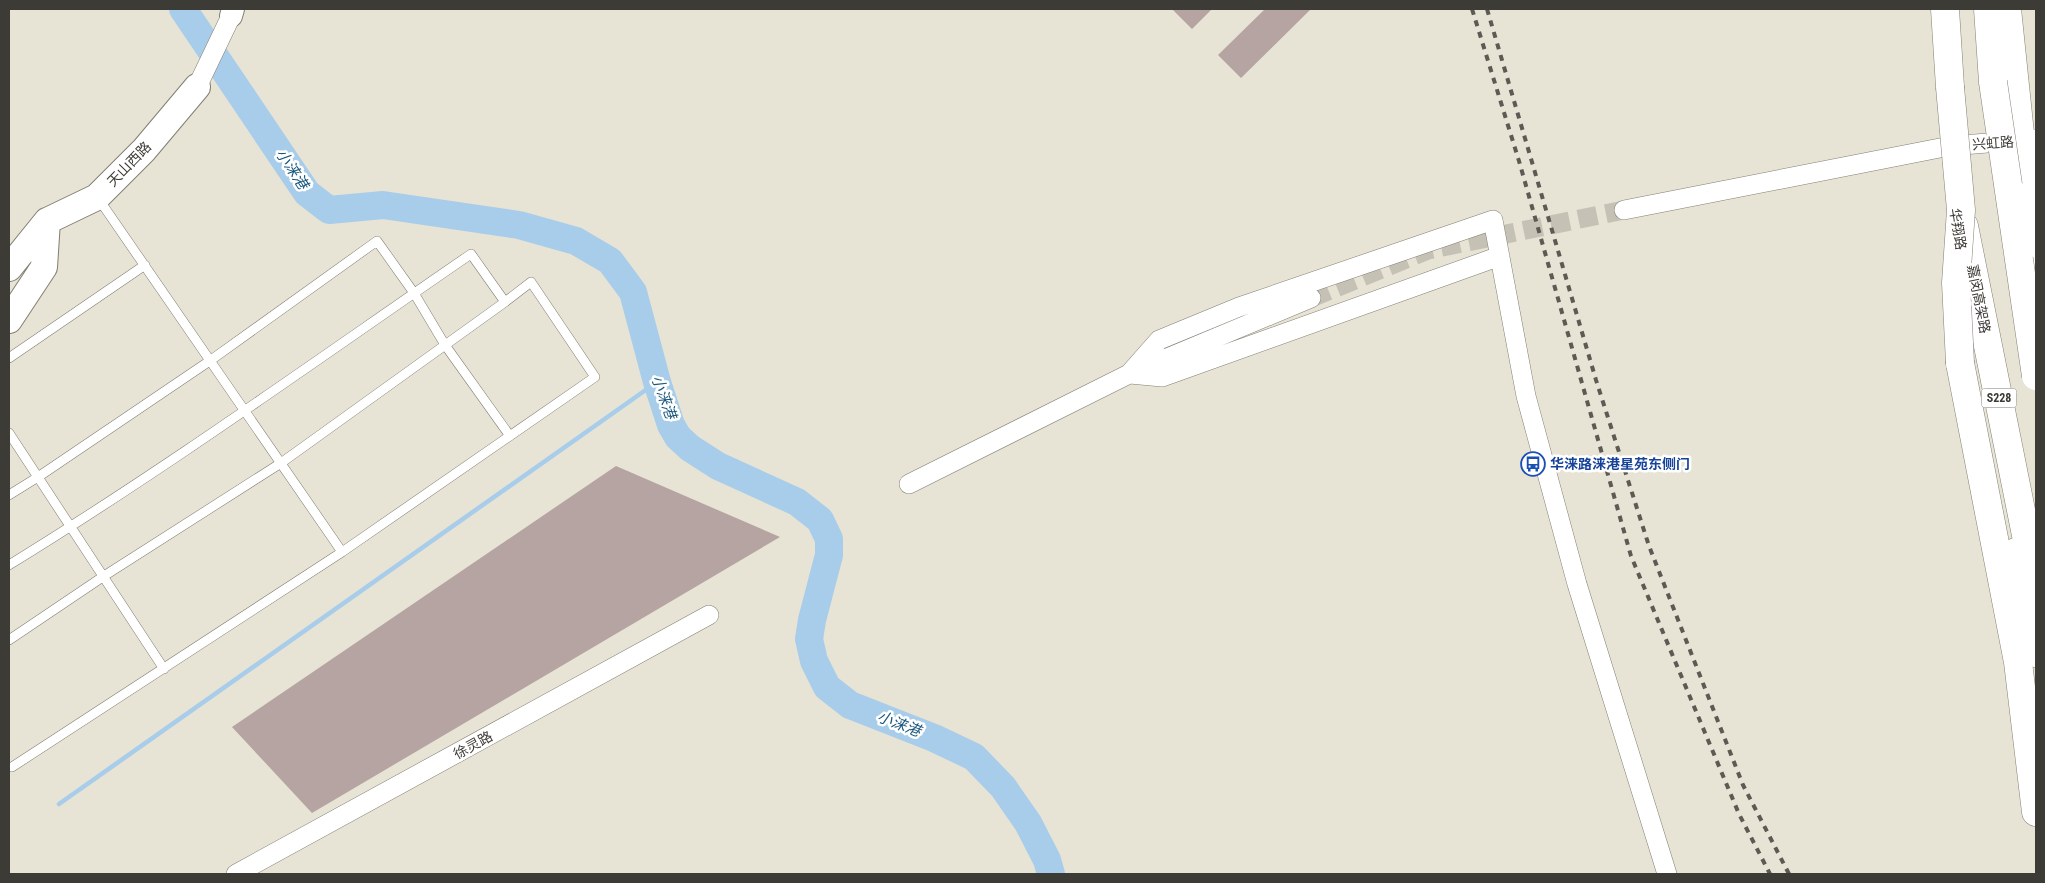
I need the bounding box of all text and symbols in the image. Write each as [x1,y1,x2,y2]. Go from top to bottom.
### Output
street label: 兴虹路 [1971,134,2015,152]
street label: 天山西路 [104,138,154,190]
water label: 小涞港 [272,145,313,194]
street label: 华翔路 [1947,207,1969,251]
street label: 嘉闵高架路 [1964,263,1994,335]
water label: 小涞港 [648,373,681,423]
road number: S228 [1982,388,2016,408]
bus stop icon: 华涞路涞港星苑东侧门 [1520,451,1546,477]
place label: 华涞路涞港星苑东侧门 [1550,456,1690,472]
water label: 小涞港 [875,708,925,741]
street label: 徐灵路 [451,728,495,762]

